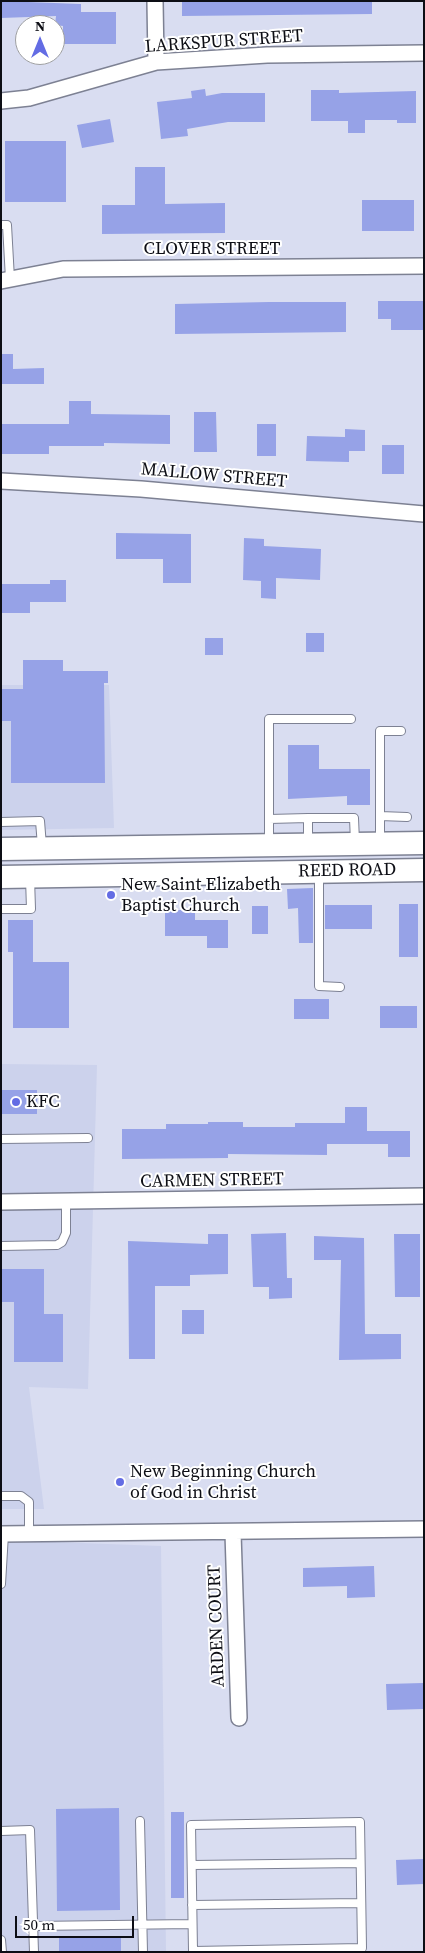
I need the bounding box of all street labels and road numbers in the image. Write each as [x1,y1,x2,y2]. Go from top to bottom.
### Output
street label: LARKSPUR STREET [144,26,304,58]
street label: CLOVER STREET [144,238,280,260]
street label: MALLOW STREET [140,459,288,493]
street label: REED ROAD [298,859,396,883]
street label: CARMEN STREET [140,1169,284,1193]
street label: ARDEN COURT [204,1564,230,1688]

